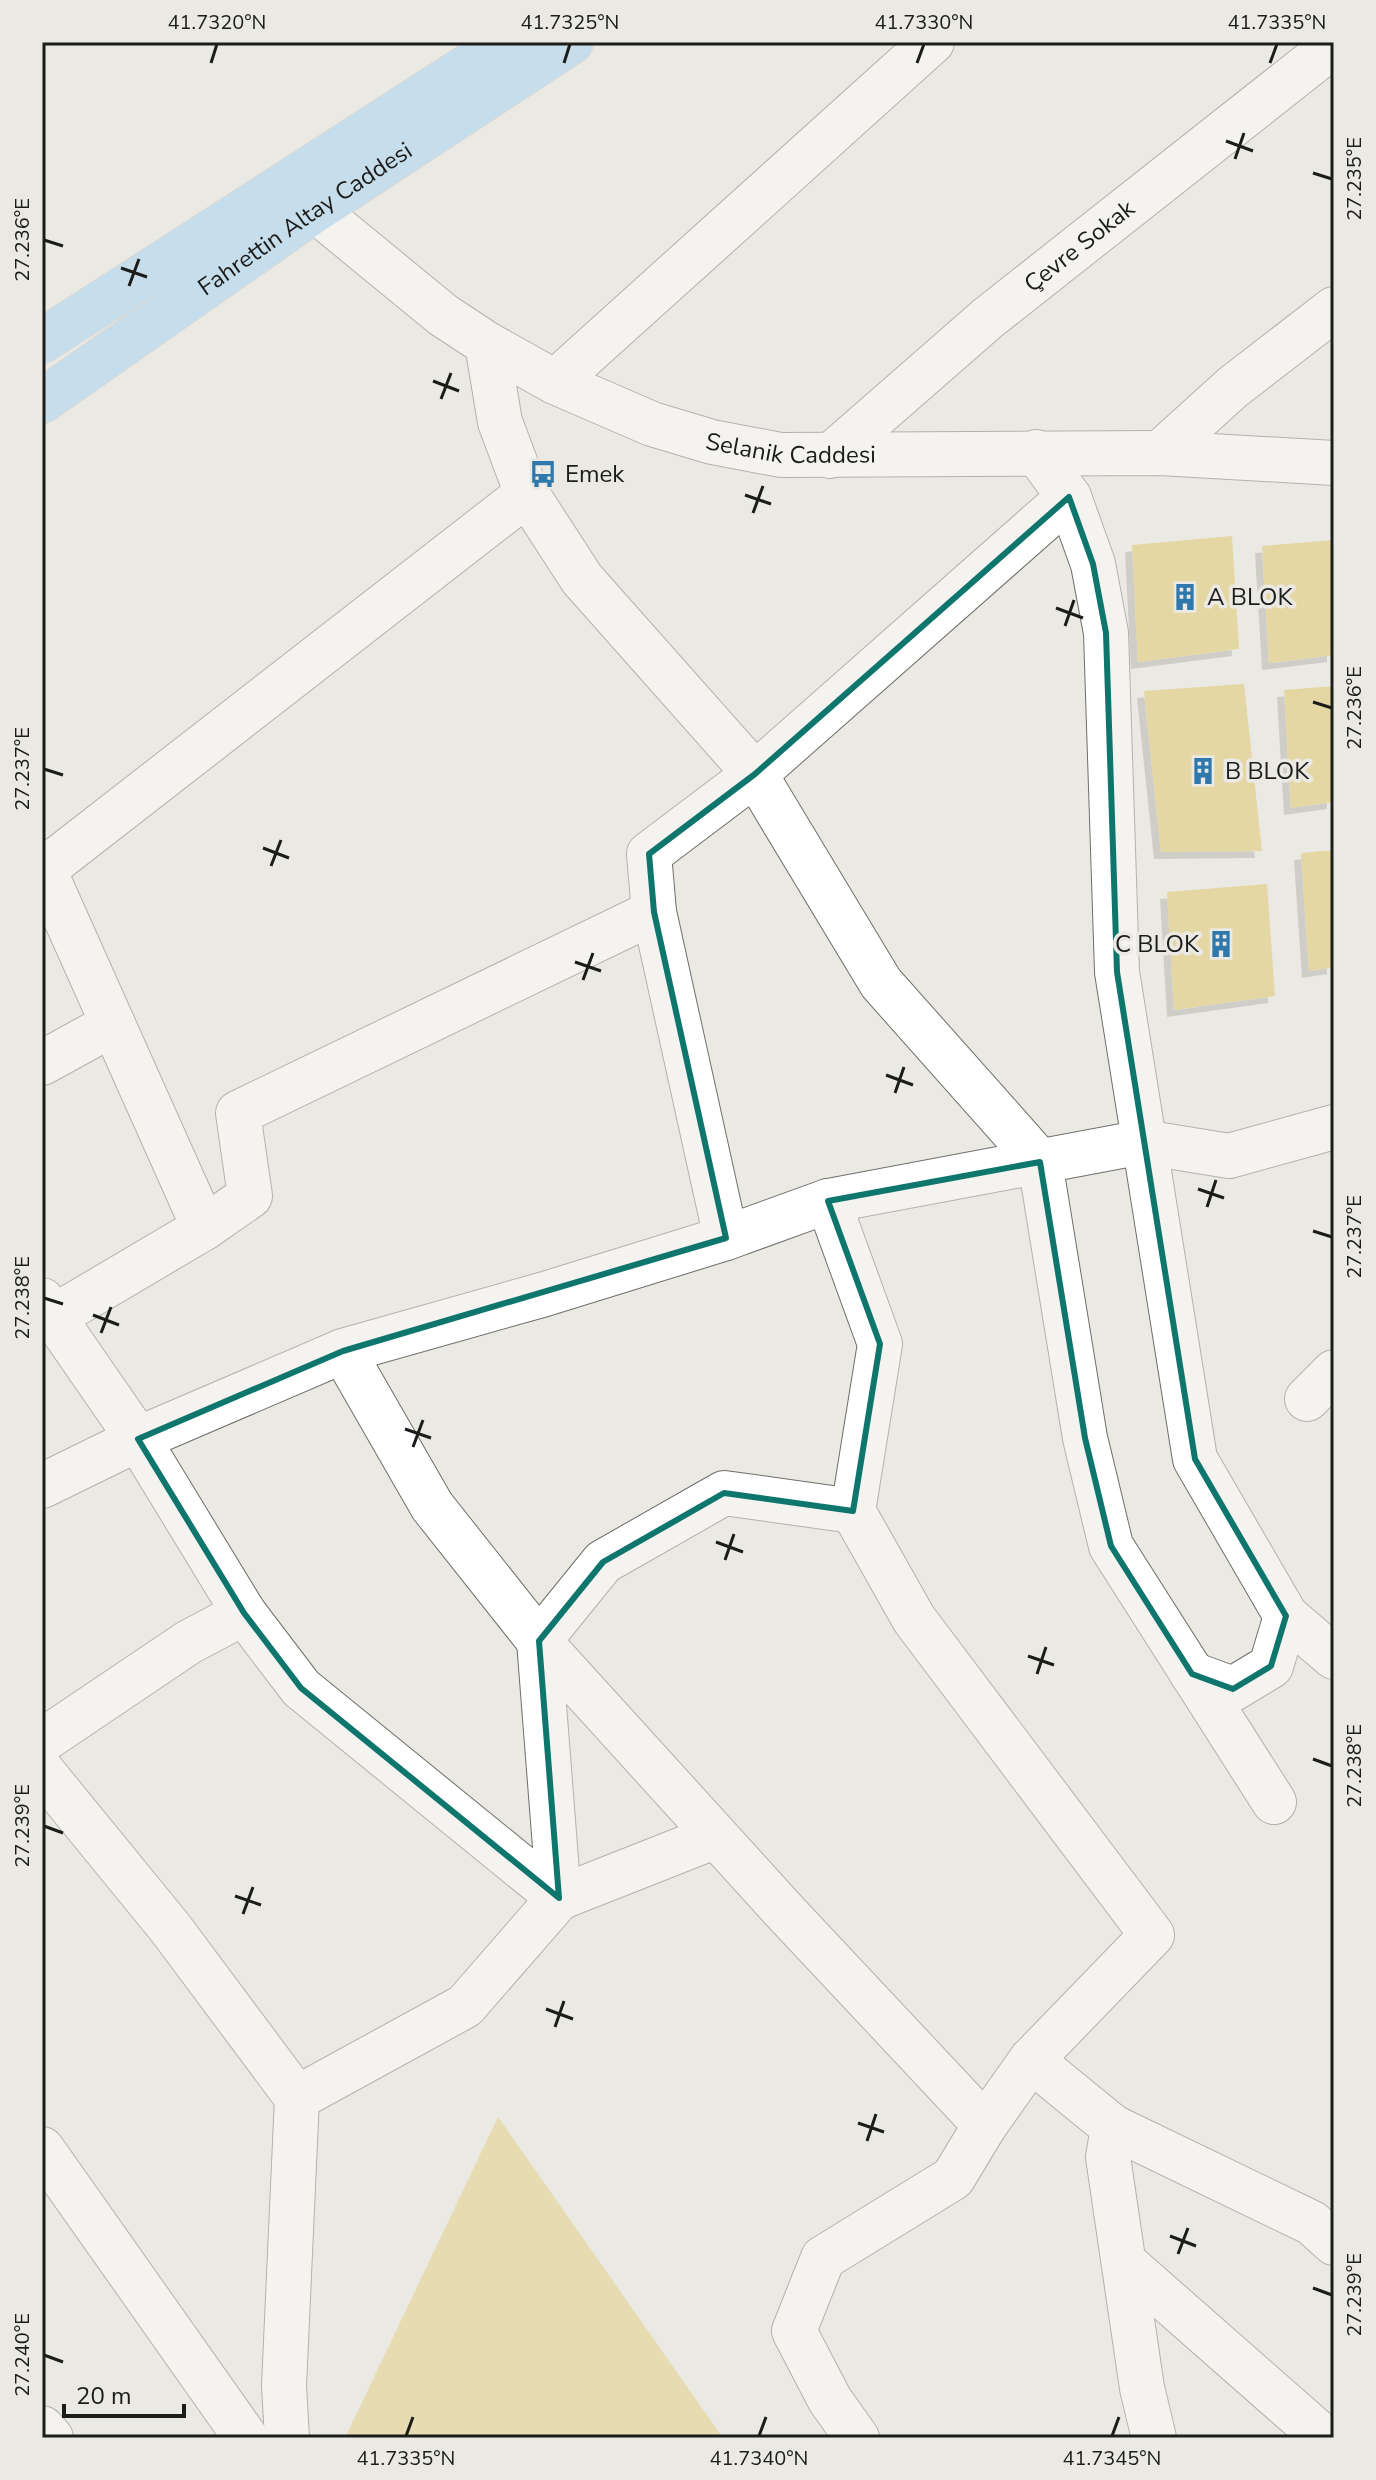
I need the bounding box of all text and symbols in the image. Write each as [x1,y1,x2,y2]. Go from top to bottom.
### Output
text: 41.7320°N [168,9,266,36]
text: 41.7325°N [521,9,619,36]
text: 41.7330°N [875,9,973,36]
text: 41.7335°N [1228,9,1326,36]
street label: Fahrettin Altay Caddesi [192,135,418,303]
text: 27.235°E [1341,137,1368,221]
street label: Çevre Sokak [1017,192,1142,300]
text: 27.236°E [9,198,36,282]
street label: Selanik Caddesi [703,425,876,471]
place label: Emek [565,458,625,490]
bus stop icon: Emek [528,459,558,489]
place label: A BLOK [1207,581,1293,613]
building icon: A BLOK [1170,582,1200,612]
text: 27.236°E [1341,666,1368,750]
text: 27.237°E [9,727,36,811]
place label: B BLOK [1225,755,1310,787]
building icon: B BLOK [1188,756,1218,786]
place label: C BLOK [1115,928,1200,960]
building icon: C BLOK [1206,929,1236,959]
text: 27.237°E [1341,1195,1368,1279]
text: 27.238°E [9,1256,36,1340]
text: 27.238°E [1341,1724,1368,1808]
text: 27.239°E [9,1784,36,1868]
text: 27.239°E [1341,2253,1368,2337]
text: 27.240°E [9,2313,36,2397]
scale bar [64,2368,184,2418]
text: 20 m [76,2380,132,2412]
text: 41.7335°N [357,2445,455,2472]
text: 41.7340°N [710,2445,808,2472]
text: 41.7345°N [1063,2445,1161,2472]

